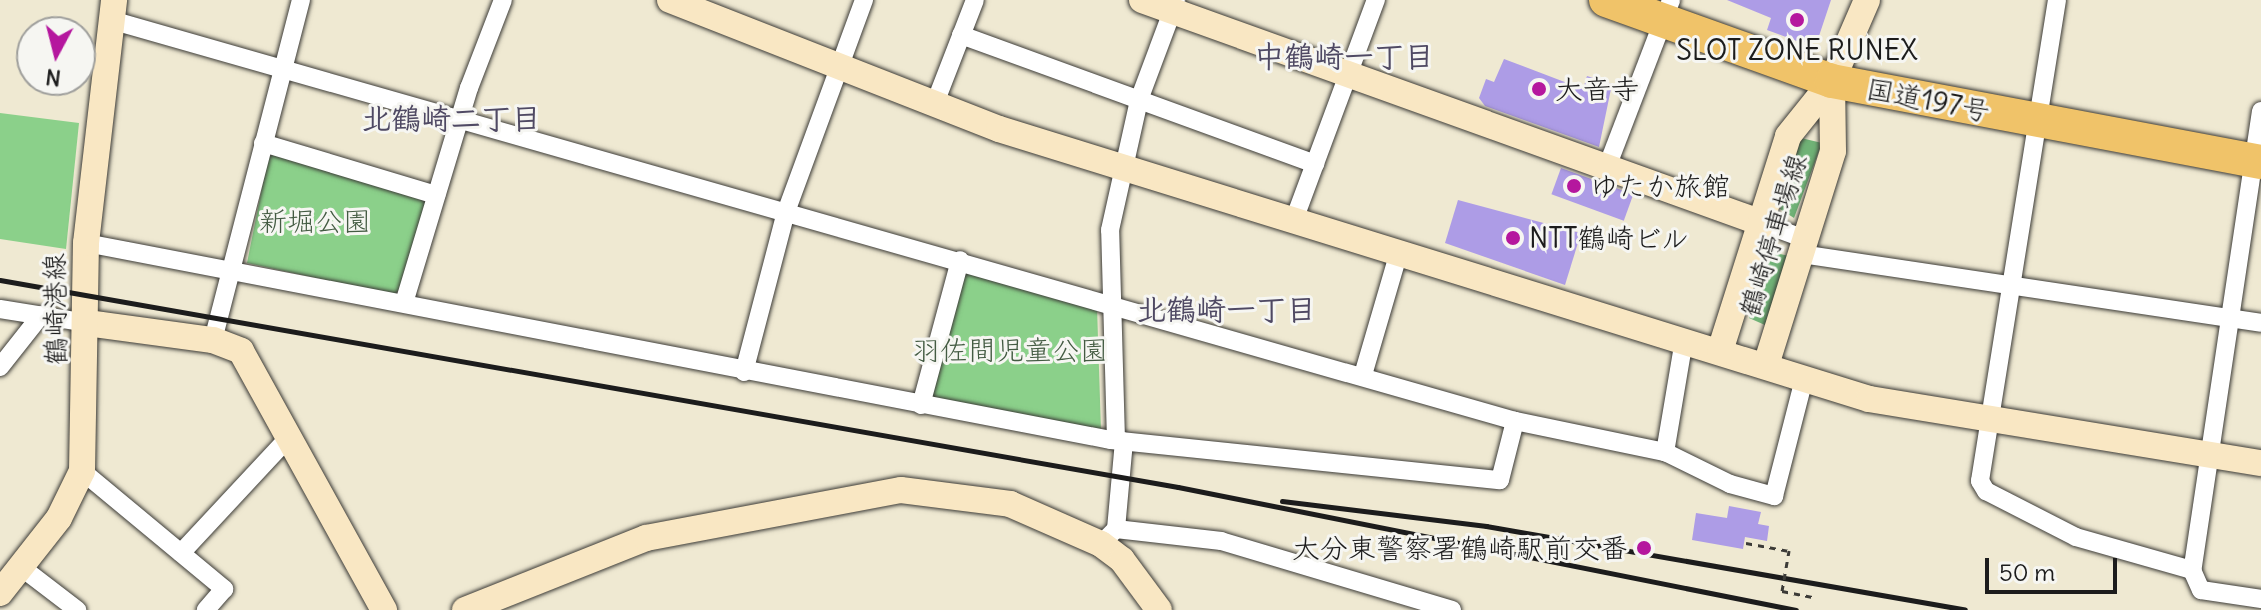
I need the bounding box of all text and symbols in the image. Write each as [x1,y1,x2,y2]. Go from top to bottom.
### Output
marker: SLOT ZONE RUNEX [1788,11,1806,29]
north arrow [16,16,96,96]
place label: SLOT ZONE RUNEX [1676,33,1918,67]
district label: 中鶴崎一丁目 [1254,38,1434,74]
text: N [44,63,63,93]
place label: 大音寺 [1555,72,1639,106]
street label: 国道197号 [1863,72,1993,128]
marker: 大音寺 [1530,80,1548,98]
district label: 北鶴崎二丁目 [361,100,541,136]
street label: 鶴崎停車場線 [1732,150,1814,320]
place label: ゆたか旅館 [1590,169,1730,203]
marker: ゆたか旅館 [1565,177,1583,195]
park label: 新堀公園 [259,204,371,238]
place label: NTT鶴崎ビル [1529,221,1690,255]
marker: NTT鶴崎ビル [1504,229,1522,247]
street label: 鶴崎港線 [37,253,73,365]
district label: 北鶴崎一丁目 [1136,291,1316,327]
park label: 羽佐間児童公園 [912,333,1108,367]
place label: 大分東警察署鶴崎駅前交番 [1292,531,1628,565]
marker: 大分東警察署鶴崎駅前交番 [1635,539,1653,557]
scale bar [1989,542,2121,592]
text: 50 m [1999,557,2055,587]

